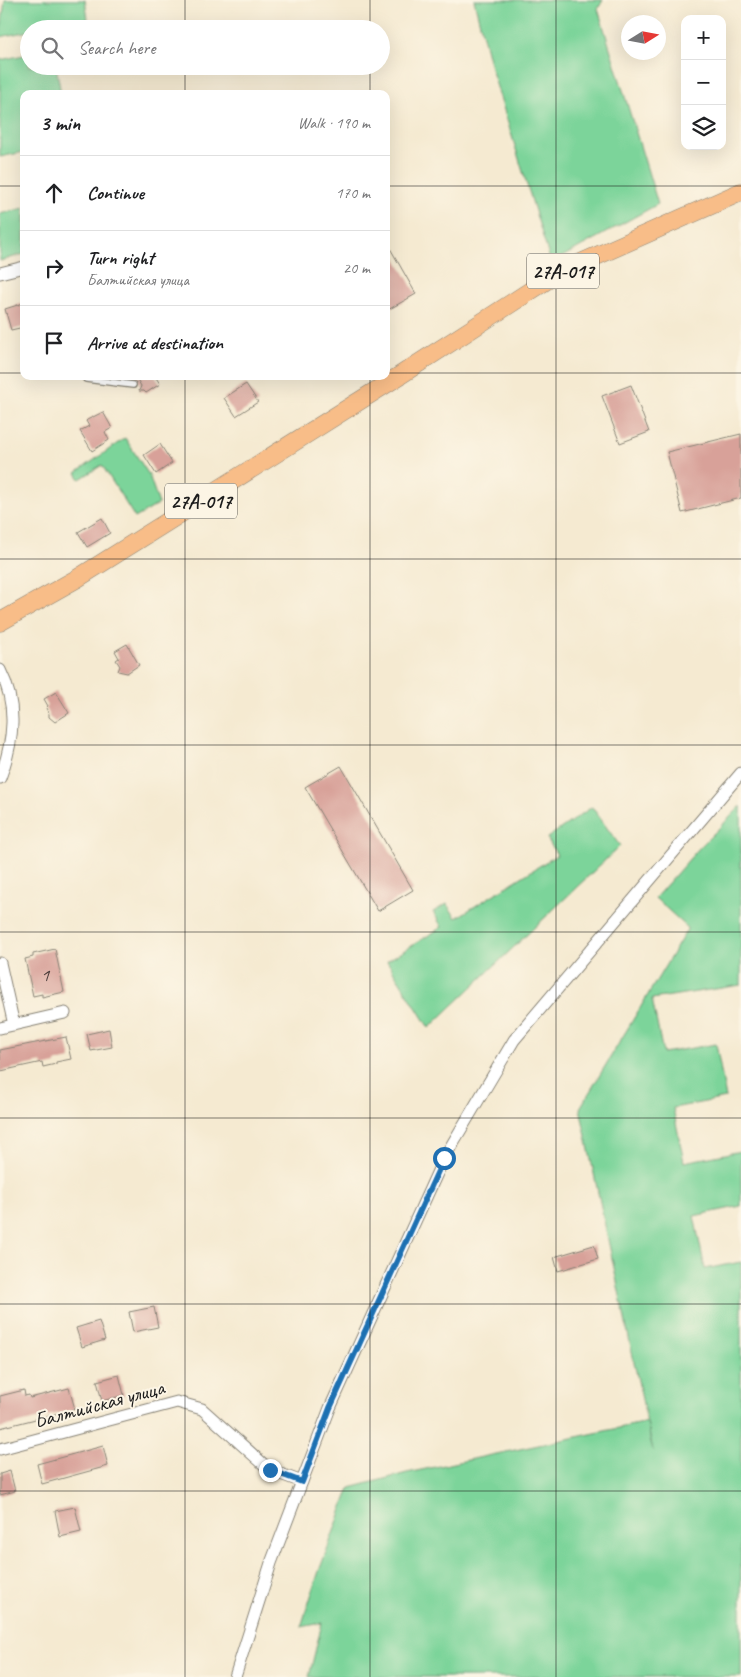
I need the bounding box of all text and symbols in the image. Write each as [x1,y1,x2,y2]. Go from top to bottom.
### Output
north arrow [621,15,666,60]
map controls [681,15,726,150]
button: + [681,15,726,60]
search box [20,20,390,75]
icon: search [38,34,66,62]
text: Search here [78,36,155,60]
button: − [681,60,726,105]
button: layers [681,105,726,150]
text: 3 min [40,110,80,136]
text: Walk · 190 m [298,113,370,133]
icon: ahead [40,179,68,207]
text: Continue [87,181,144,205]
text: 170 m [336,183,370,203]
text: Turn right [87,246,154,270]
icon: right [40,254,68,282]
road number: 27А-017 [527,254,599,288]
text: 20 m [343,258,370,278]
text: Балтийская улица [87,270,189,290]
icon: arrive [40,329,68,357]
text: Arrive at destination [87,331,223,355]
road number: 27А-017 [165,484,237,518]
house number: 1 [41,963,51,987]
route start [433,1147,456,1170]
street label: Балтийская улица [31,1374,168,1434]
route end [259,1459,282,1482]

